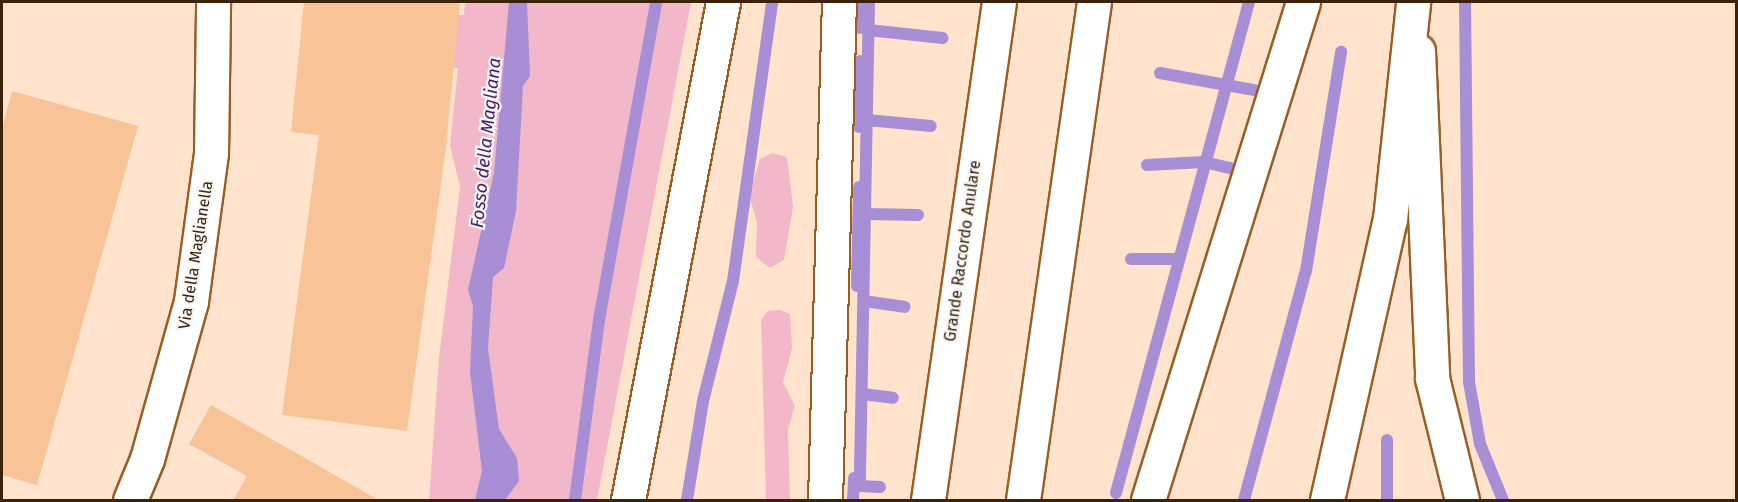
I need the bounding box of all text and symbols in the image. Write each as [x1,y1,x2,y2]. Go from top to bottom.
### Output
water label: Fosso della Magliana [466,57,506,229]
street label: Grande Raccordo Anulare [941,159,985,343]
street label: Via della Maglianella [175,179,217,331]

